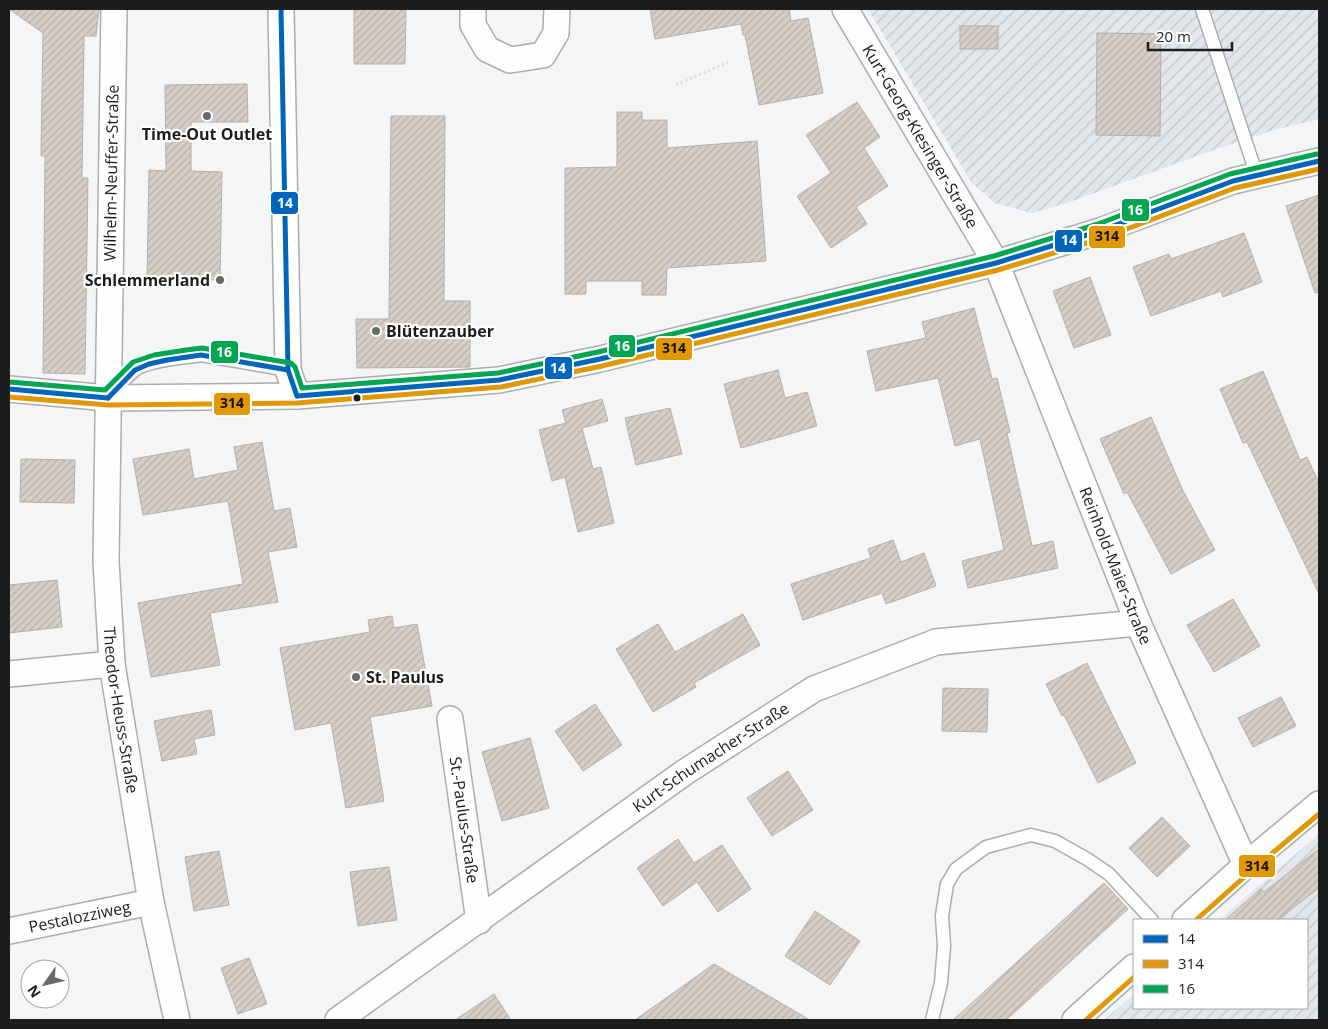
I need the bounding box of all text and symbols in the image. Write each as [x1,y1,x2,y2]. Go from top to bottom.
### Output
scale bar [1148,20,1232,52]
text: 20 m [1156,26,1191,46]
street label: Kurt-Georg-Kiesinger-Straße [857,40,984,232]
street label: Wilhelm-Neuffer-Straße [98,84,124,262]
marker: Time-Out Outlet [201,110,213,122]
place label: Time-Out Outlet [142,123,272,145]
line badge: 14 [270,191,299,215]
text: 14 [277,193,293,212]
line badge: 16 [1121,198,1150,222]
text: 16 [1127,200,1143,219]
line badge: 314 [1088,225,1126,249]
text: 314 [1095,226,1119,245]
line badge: 14 [1054,229,1083,253]
text: 14 [1061,230,1077,249]
place label: Schlemmerland [85,269,210,291]
marker: Schlemmerland [214,274,226,286]
place label: Blütenzauber [386,320,494,342]
marker: Blütenzauber [370,325,382,337]
line badge: 16 [608,334,636,358]
text: 16 [614,336,630,355]
line badge: 314 [655,337,693,361]
text: 314 [662,338,686,357]
line badge: 16 [210,340,239,364]
text: 16 [216,342,232,361]
line badge: 14 [544,356,573,380]
text: 14 [550,358,566,377]
line badge: 314 [213,392,251,416]
text: 314 [220,393,244,412]
unlabelled marker [352,393,362,403]
street label: Reinhold-Maier-Straße [1074,484,1157,648]
street label: Theodor-Heuss-Straße [99,626,144,795]
place label: St. Paulus [366,666,444,688]
marker: St. Paulus [350,671,362,683]
street label: Kurt-Schumacher-Straße [628,697,793,817]
street label: St.-Paulus-Straße [445,755,484,885]
line badge: 314 [1238,854,1276,878]
text: 314 [1245,856,1269,875]
street label: Pestalozziweg [27,895,133,938]
legend [1133,919,1308,1009]
text: 14 [1178,928,1196,948]
text: 314 [1178,953,1204,973]
north arrow [20,959,70,1009]
text: 16 [1178,978,1195,998]
text: N [23,982,45,1002]

